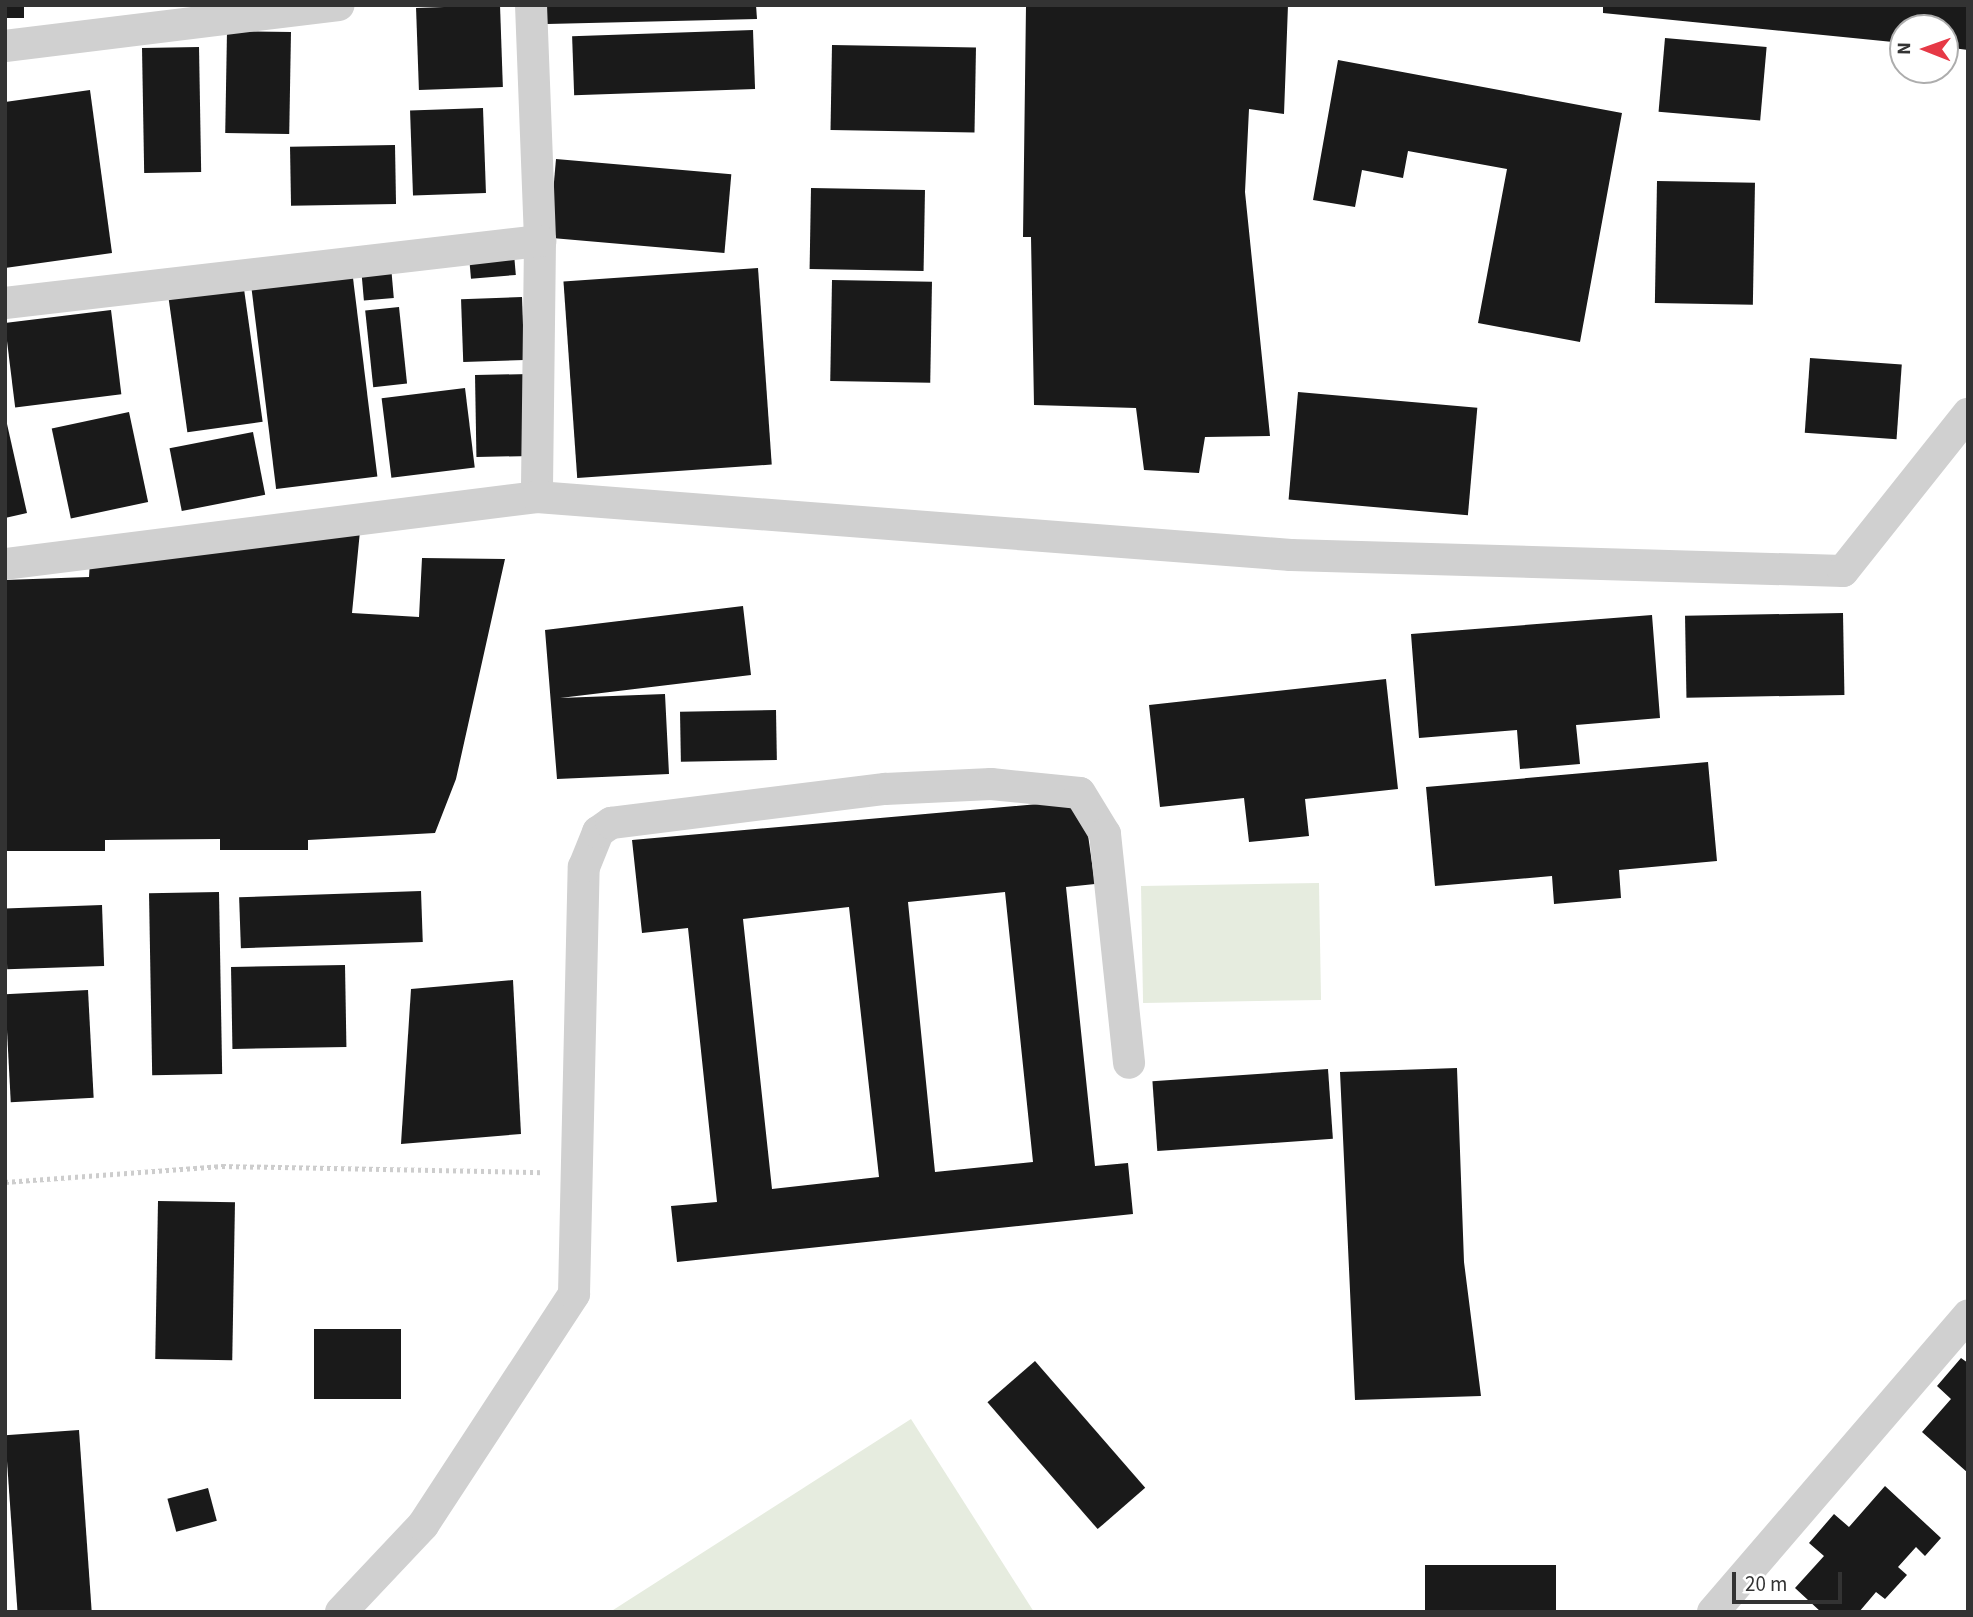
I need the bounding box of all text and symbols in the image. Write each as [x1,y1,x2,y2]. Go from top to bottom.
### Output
north arrow [1889,14,1959,84]
text: N [1891,42,1918,55]
scale bar [1735,1558,1845,1602]
text: 20 m [1745,1569,1787,1599]

